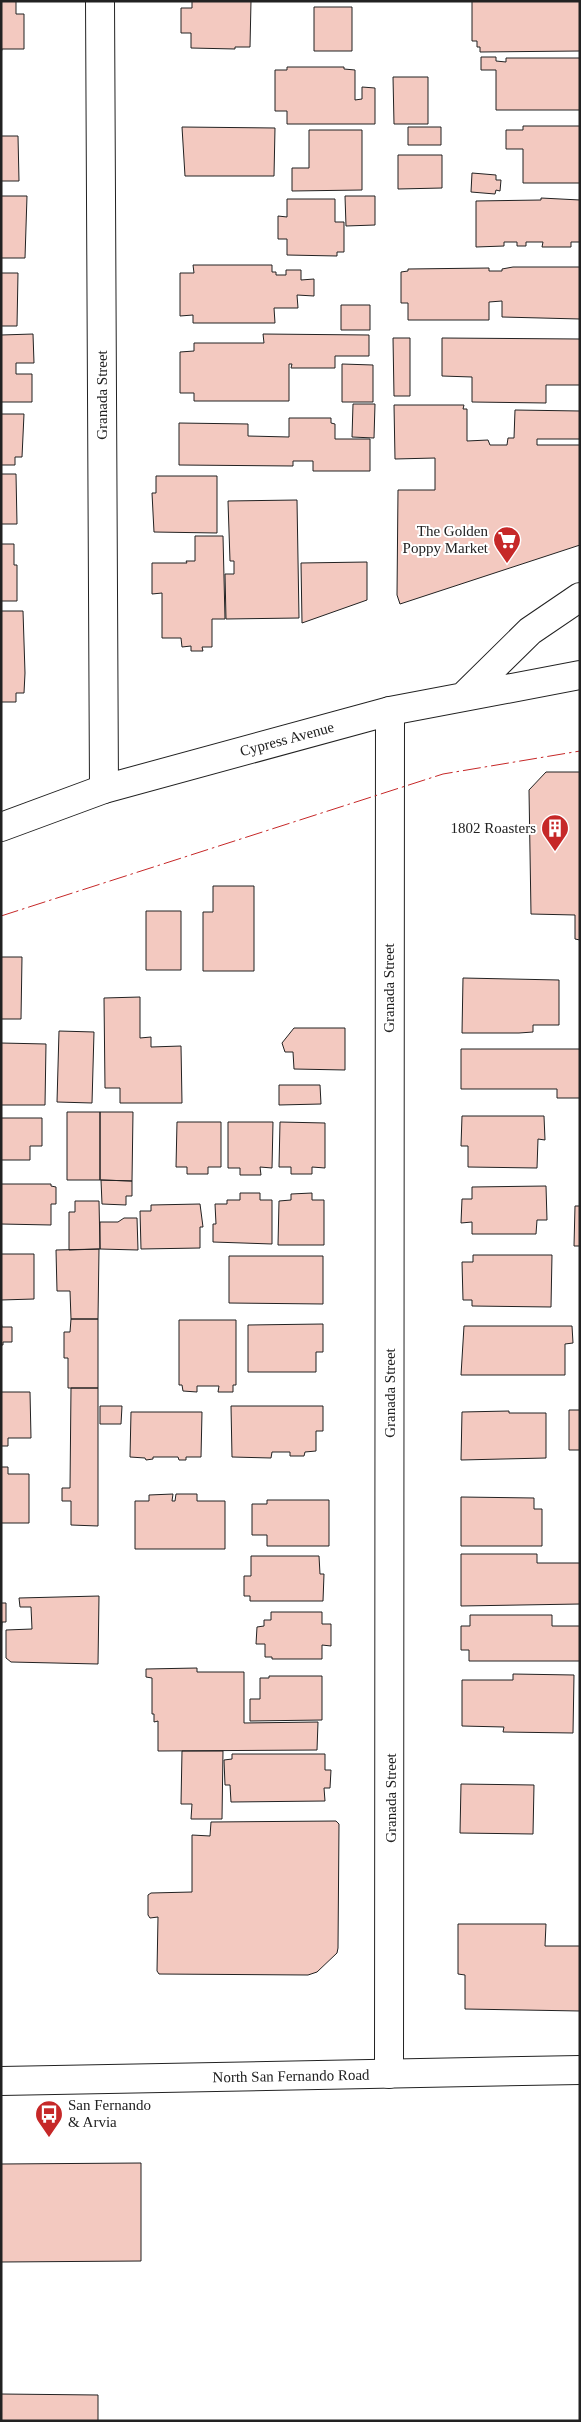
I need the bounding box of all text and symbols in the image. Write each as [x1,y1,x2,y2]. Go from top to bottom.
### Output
street label: Granada Street [94,349,110,440]
place label: The Golden Poppy Market [403,523,489,556]
supermarket icon: The Golden Poppy Market [492,525,522,564]
street label: Cypress Avenue [238,719,336,759]
building icon: 1802 Roasters [540,813,570,852]
place label: 1802 Roasters [451,820,536,836]
street label: Granada Street [381,942,397,1033]
street label: Granada Street [382,1347,398,1438]
street label: Granada Street [383,1752,399,1843]
street label: North San Fernando Road [212,2067,370,2085]
place label: San Fernando & Arvia [68,2097,151,2130]
bus stop icon: San Fernando & Arvia [34,2099,64,2138]

